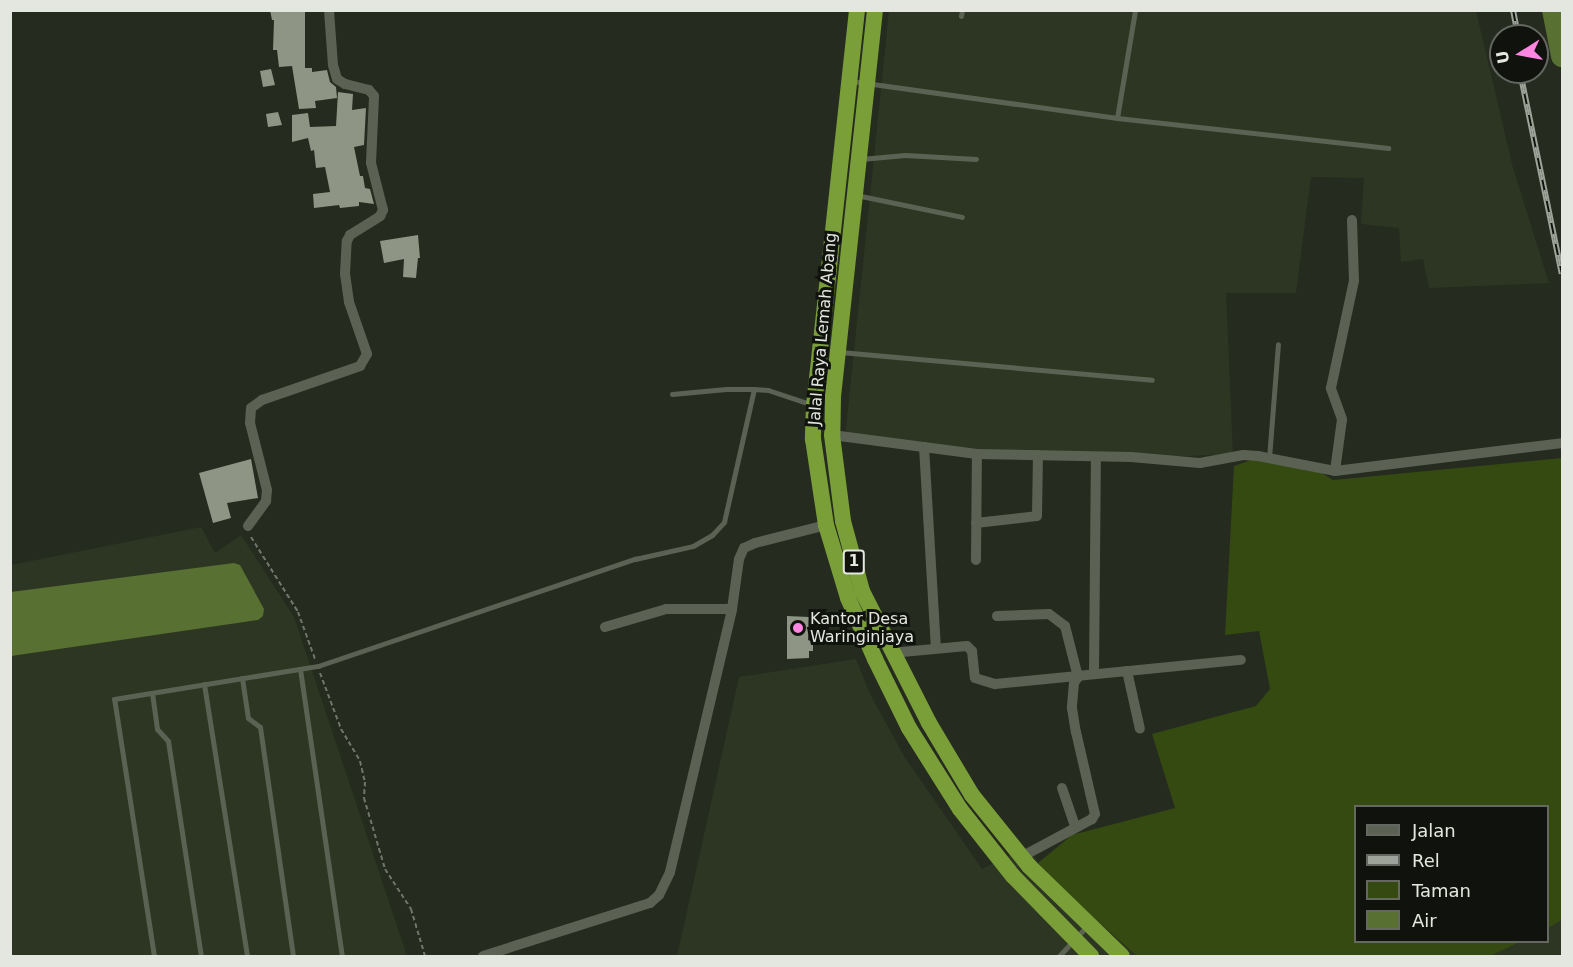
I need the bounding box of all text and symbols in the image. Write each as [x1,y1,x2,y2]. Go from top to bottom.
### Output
north arrow [1489,24,1549,84]
text: U [1492,49,1513,65]
street label: Jalal Raya Lemah Abang [805,232,841,426]
road number: 1 [842,550,866,574]
place label: Kantor Desa Waringinjaya [810,609,914,647]
marker: Kantor Desa Waringinjaya [791,621,805,635]
legend [1354,805,1549,943]
text: Jalan [1412,820,1456,841]
text: Rel [1412,850,1440,871]
text: Taman [1412,880,1471,901]
text: Air [1412,910,1437,931]

